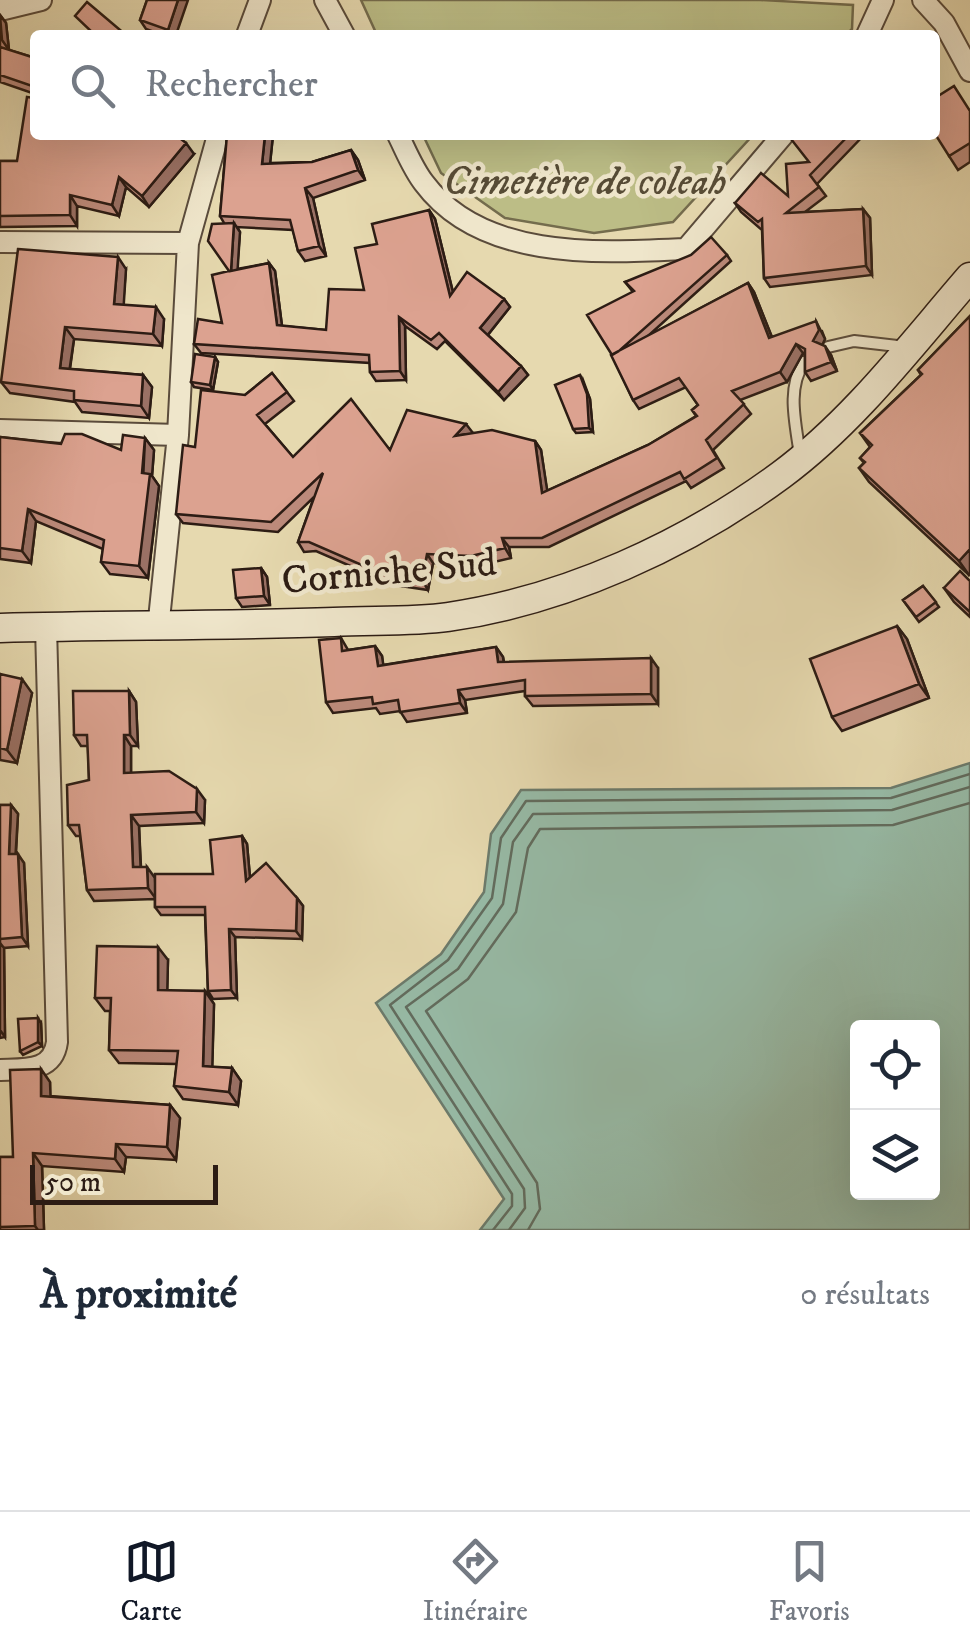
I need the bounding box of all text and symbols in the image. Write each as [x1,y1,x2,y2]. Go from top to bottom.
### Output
search box [30,30,940,140]
icon: search [65,58,120,113]
text: Rechercher [145,61,318,109]
park label: Cimetière de coleah [443,158,727,208]
street label: Corniche Sud [279,539,499,607]
map controls [850,1020,940,1200]
button: locate [850,1020,940,1110]
button: layers [850,1110,940,1200]
scale bar [30,1160,218,1204]
text: 50 m [45,1165,101,1200]
text: À proximité [40,1269,237,1321]
text: 0 résultats [800,1275,930,1315]
tab: Carte [120,1534,182,1629]
tab: Itinéraire [423,1534,528,1629]
tab: Favoris [769,1534,850,1629]

